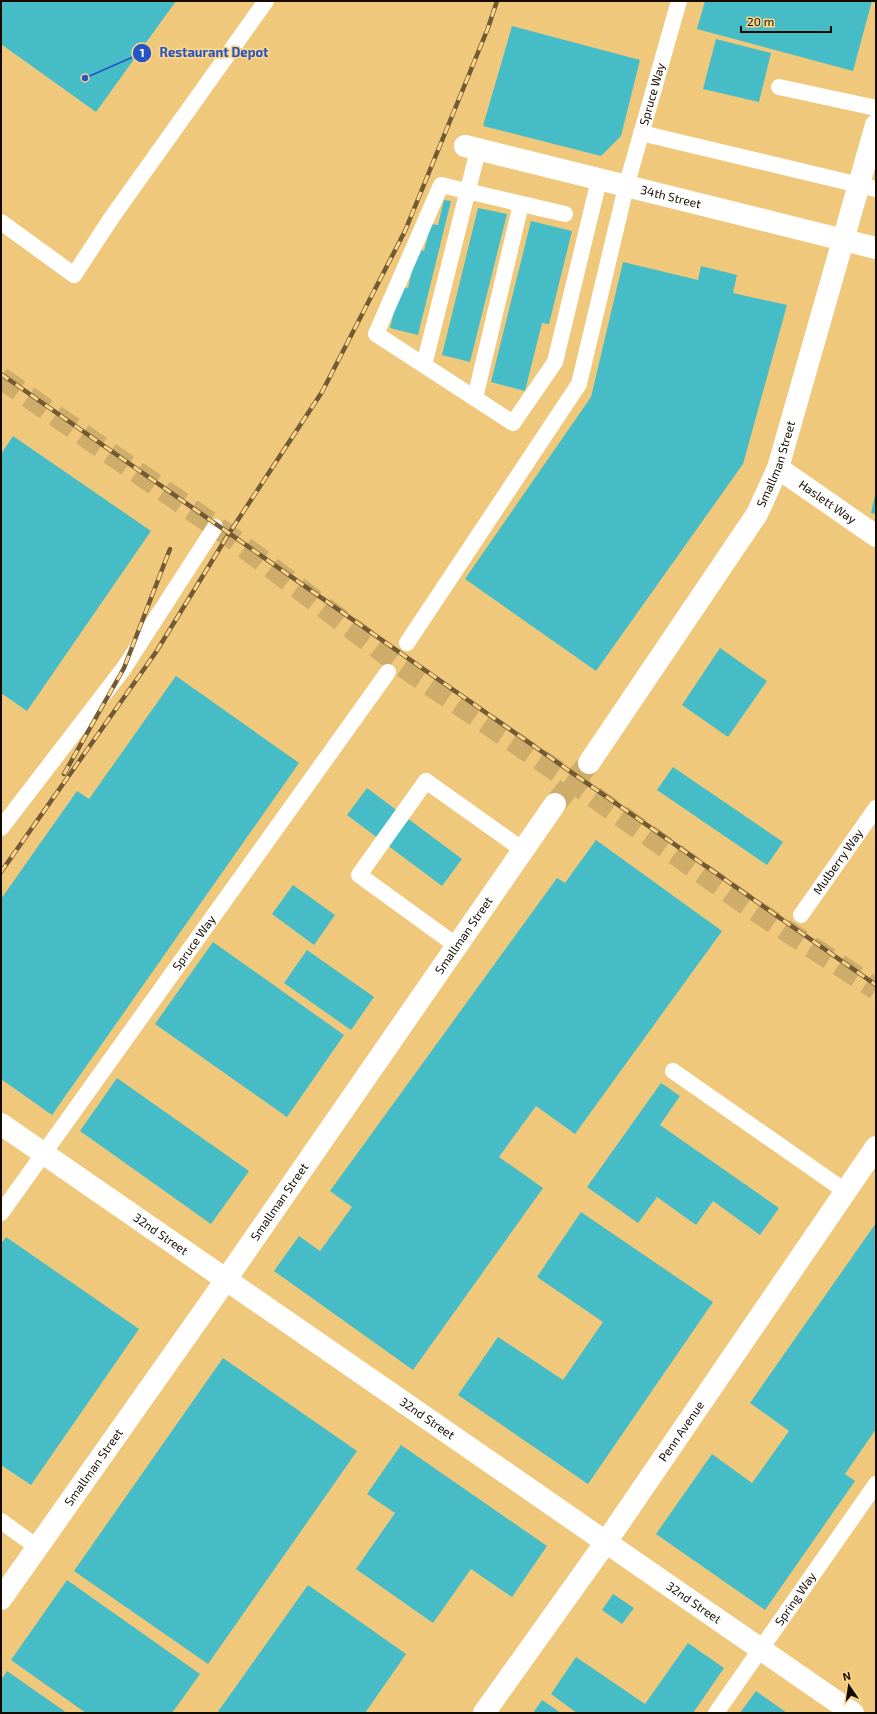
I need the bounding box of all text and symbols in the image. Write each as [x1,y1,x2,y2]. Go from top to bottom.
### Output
scale bar [741,8,831,34]
text: 20 m [747,14,774,28]
callout: Restaurant Depot [132,40,277,65]
text: Restaurant Depot [160,44,269,60]
text: 1 [139,45,145,59]
street label: Spruce Way [636,60,667,127]
street label: 34th Street [639,182,703,210]
street label: Smallman Street [753,419,797,509]
street label: Haslett Way [796,477,860,526]
street label: Mulberry Way [810,825,866,897]
street label: Smallman Street [431,893,495,976]
street label: Spruce Way [169,912,218,973]
street label: Smallman Street [247,1160,311,1243]
street label: 32nd Street [131,1210,192,1258]
street label: 32nd Street [398,1394,458,1442]
street label: Penn Avenue [655,1398,706,1464]
street label: Smallman Street [61,1425,125,1508]
street label: Spring Way [771,1569,819,1628]
street label: 32nd Street [664,1578,725,1626]
north arrow [829,1666,869,1706]
text: N [841,1669,852,1683]

